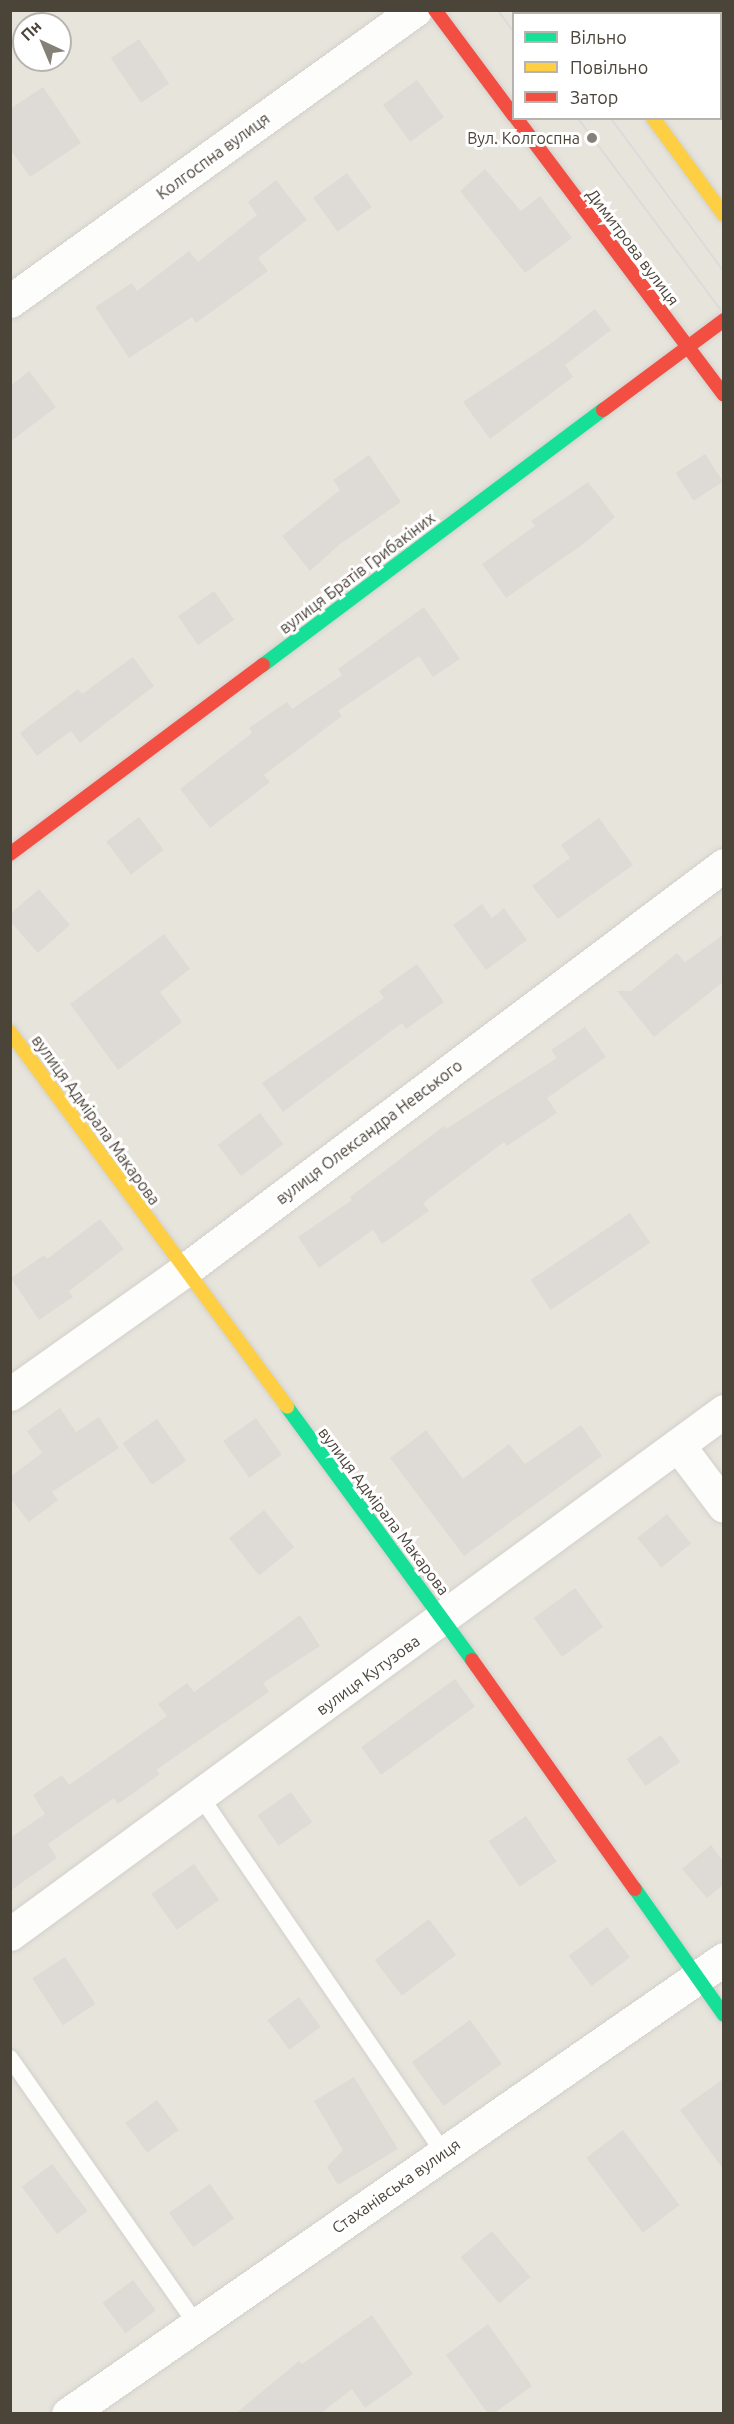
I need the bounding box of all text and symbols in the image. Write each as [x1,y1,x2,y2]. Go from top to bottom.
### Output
north arrow [12,12,72,72]
legend [512,12,722,120]
text: Пн [17,17,45,44]
text: Вільно [570,27,627,47]
text: Повільно [570,57,648,77]
text: Затор [570,87,618,107]
street label: Колгоспна вулиця [153,109,273,203]
place label: Вул. Колгоспна [467,128,580,148]
marker: Вул. Колгоспна [585,131,599,145]
street label: Димитрова вулиця [583,185,683,309]
street label: вулиця Братів Грибакіних [275,508,439,638]
street label: вулиця Адмірала Макарова [28,1031,164,1209]
street label: вулиця Олександра Невського [272,1056,466,1208]
street label: вулиця Адмірала Макарова [314,1423,454,1599]
street label: вулиця Кутузова [313,1631,423,1719]
street label: Стаханівська вулиця [328,2135,464,2237]

